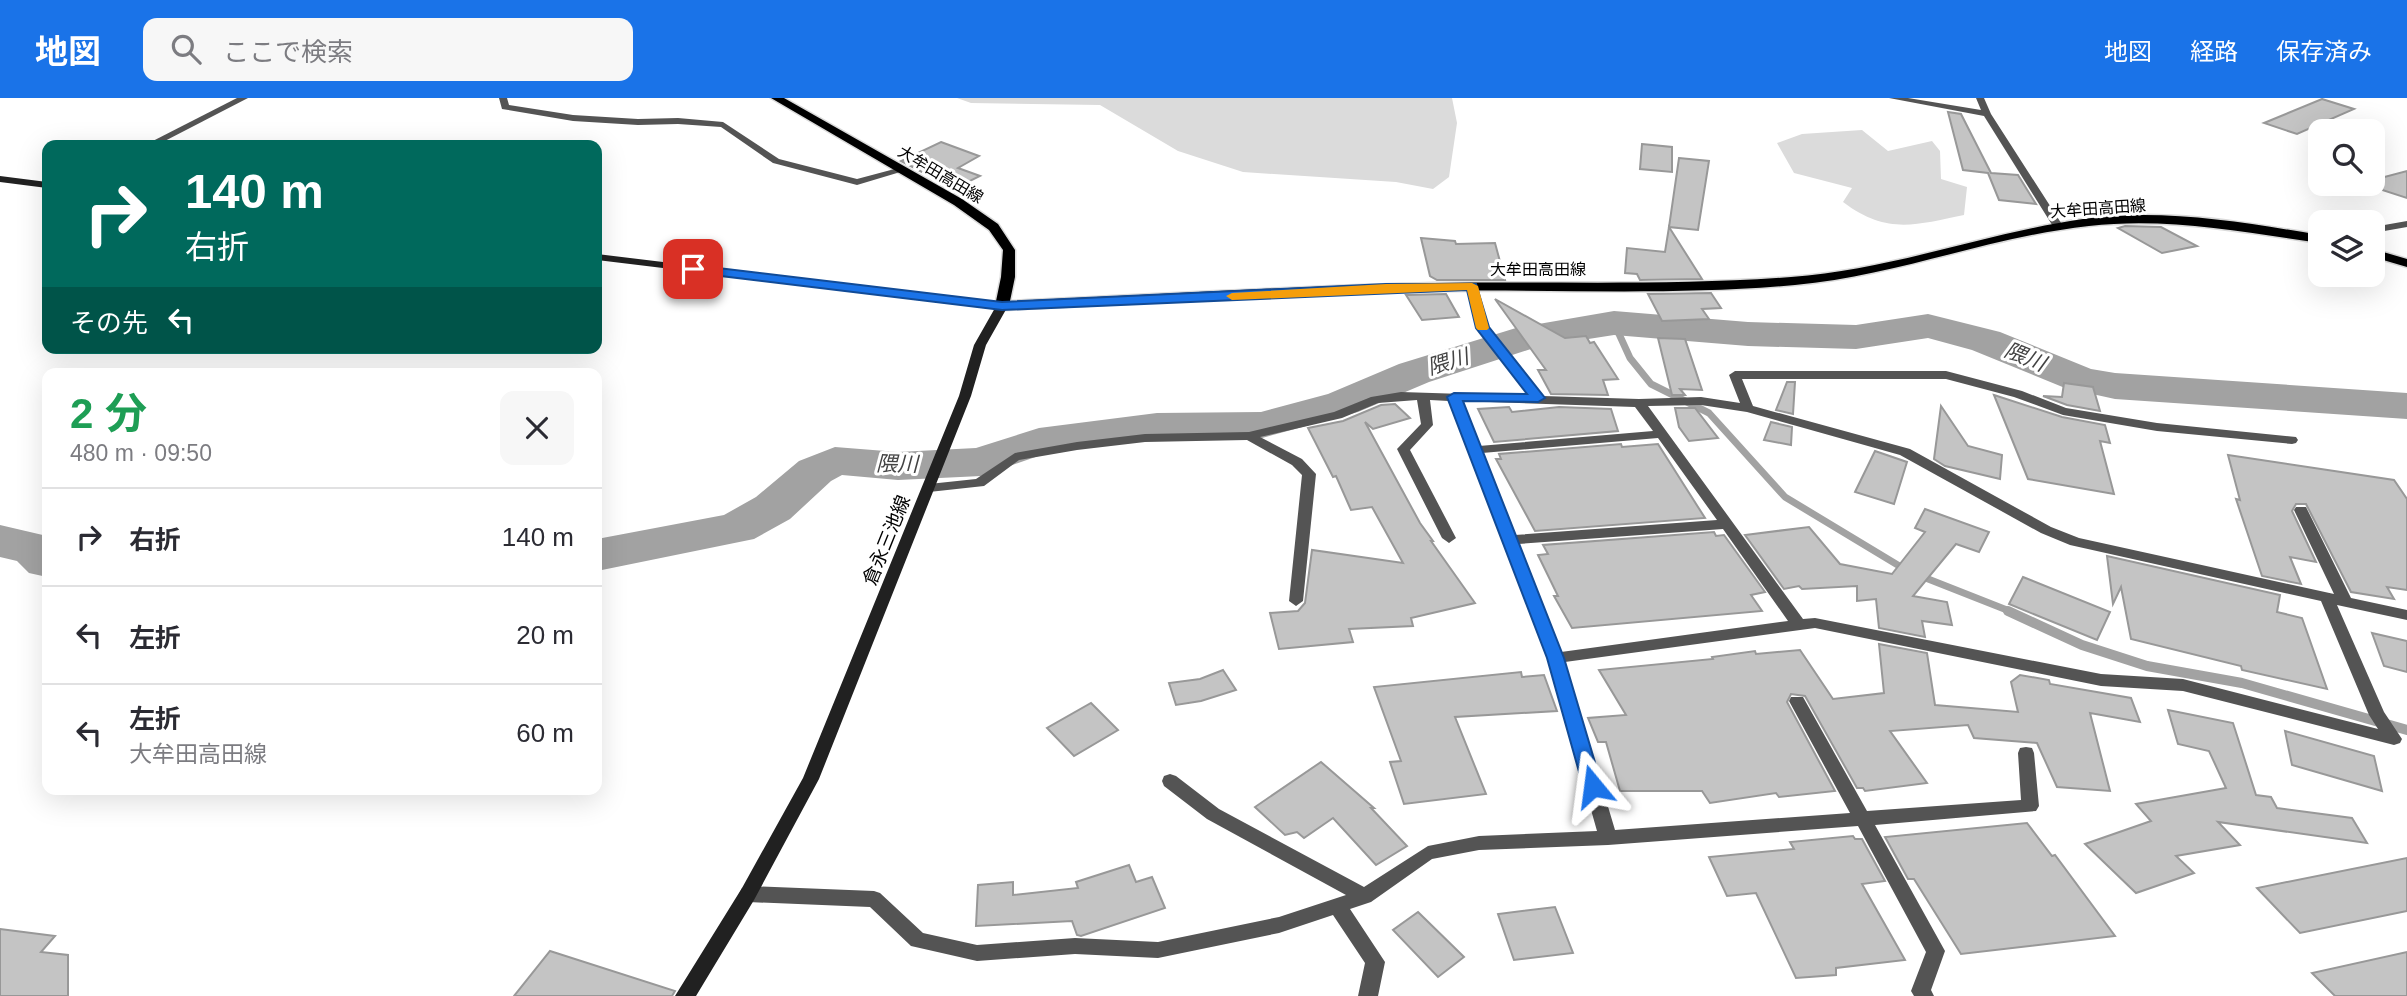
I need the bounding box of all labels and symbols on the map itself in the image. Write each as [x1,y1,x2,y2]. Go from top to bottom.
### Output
street label: 大牟田高田線 [895,142,986,206]
street label: 大牟田高田線 [2050,197,2147,220]
pin [663,239,723,299]
street label: 大牟田高田線 [1490,261,1586,278]
water label: 隈川 [2001,338,2051,376]
water label: 隈川 [1424,344,1473,379]
water label: 隈川 [876,452,920,475]
street label: 倉永三池線 [859,492,914,588]
position arrow [1556,749,1630,823]

